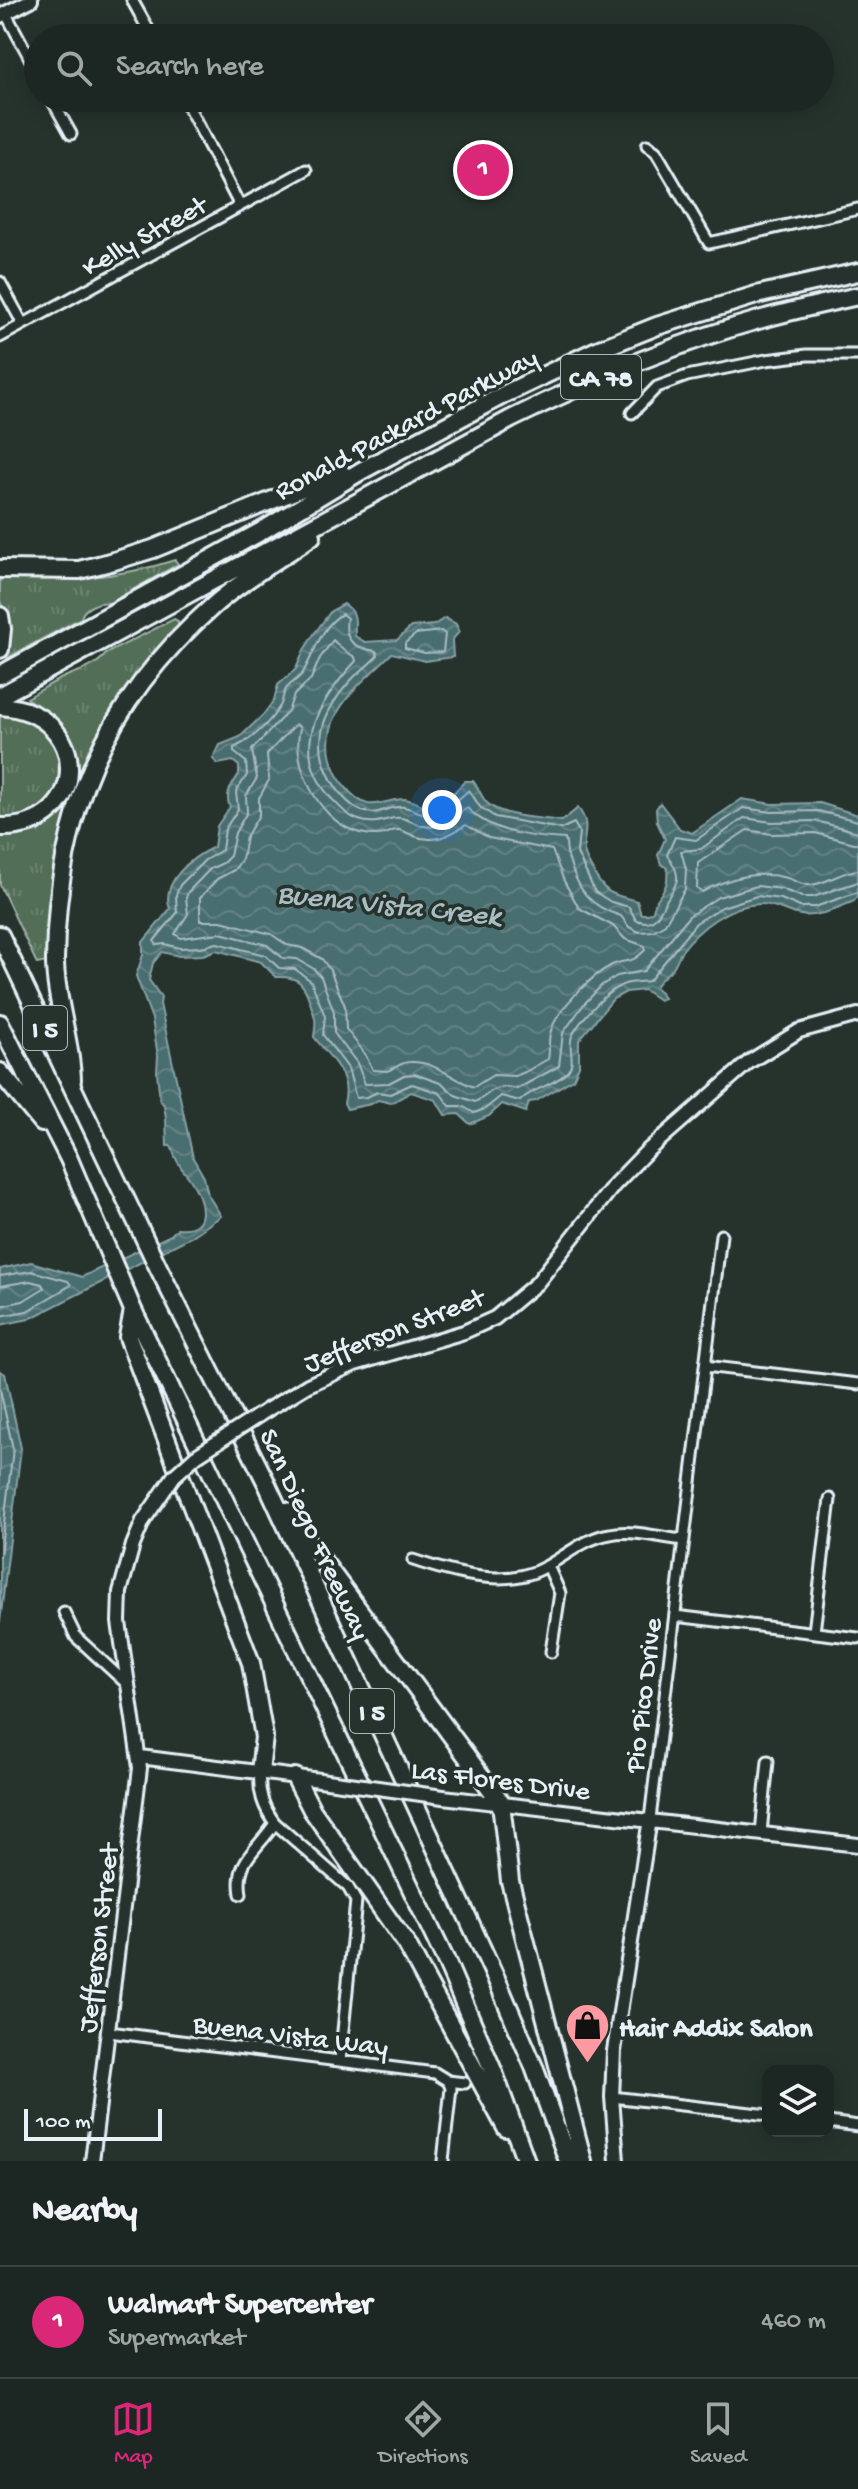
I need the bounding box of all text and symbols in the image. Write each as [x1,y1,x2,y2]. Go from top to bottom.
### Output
search box [24,24,834,112]
icon: search [52,46,96,90]
text: Search here [116,51,264,86]
pin: 1 [457,140,509,200]
street label: Kelly Street [77,189,215,286]
street label: Ronald Packard Parkway [270,342,544,509]
road number: CA 78 [561,355,641,399]
your location [422,790,462,830]
water label: Buena Vista Creek [275,878,505,937]
road number: I 5 [23,1006,67,1050]
street label: Jefferson Street [300,1282,492,1382]
street label: San Diego Freeway [250,1424,376,1646]
street label: Pio Pico Drive [619,1616,671,1776]
road number: I 5 [350,1689,394,1733]
street label: Las Flores Drive [409,1755,592,1810]
street label: Jefferson Street [72,1840,129,2035]
shop icon: Hair Addix Salon [564,2002,612,2065]
street label: Buena Vista Way [190,2009,390,2066]
place label: Hair Addix Salon [619,2014,813,2047]
map controls [762,2065,834,2137]
button: layers [762,2065,834,2137]
scale bar [24,2105,162,2141]
text: 100 m [36,2110,91,2136]
text: Nearby [32,2193,137,2233]
text: Walmart Supercenter [108,2289,372,2324]
text: 1 [53,2307,63,2338]
text: 460 m [761,2307,826,2338]
text: Supermarket [108,2324,245,2355]
tab: Map [111,2397,155,2471]
tab: Directions [378,2397,468,2471]
tab: Saved [690,2397,747,2471]

